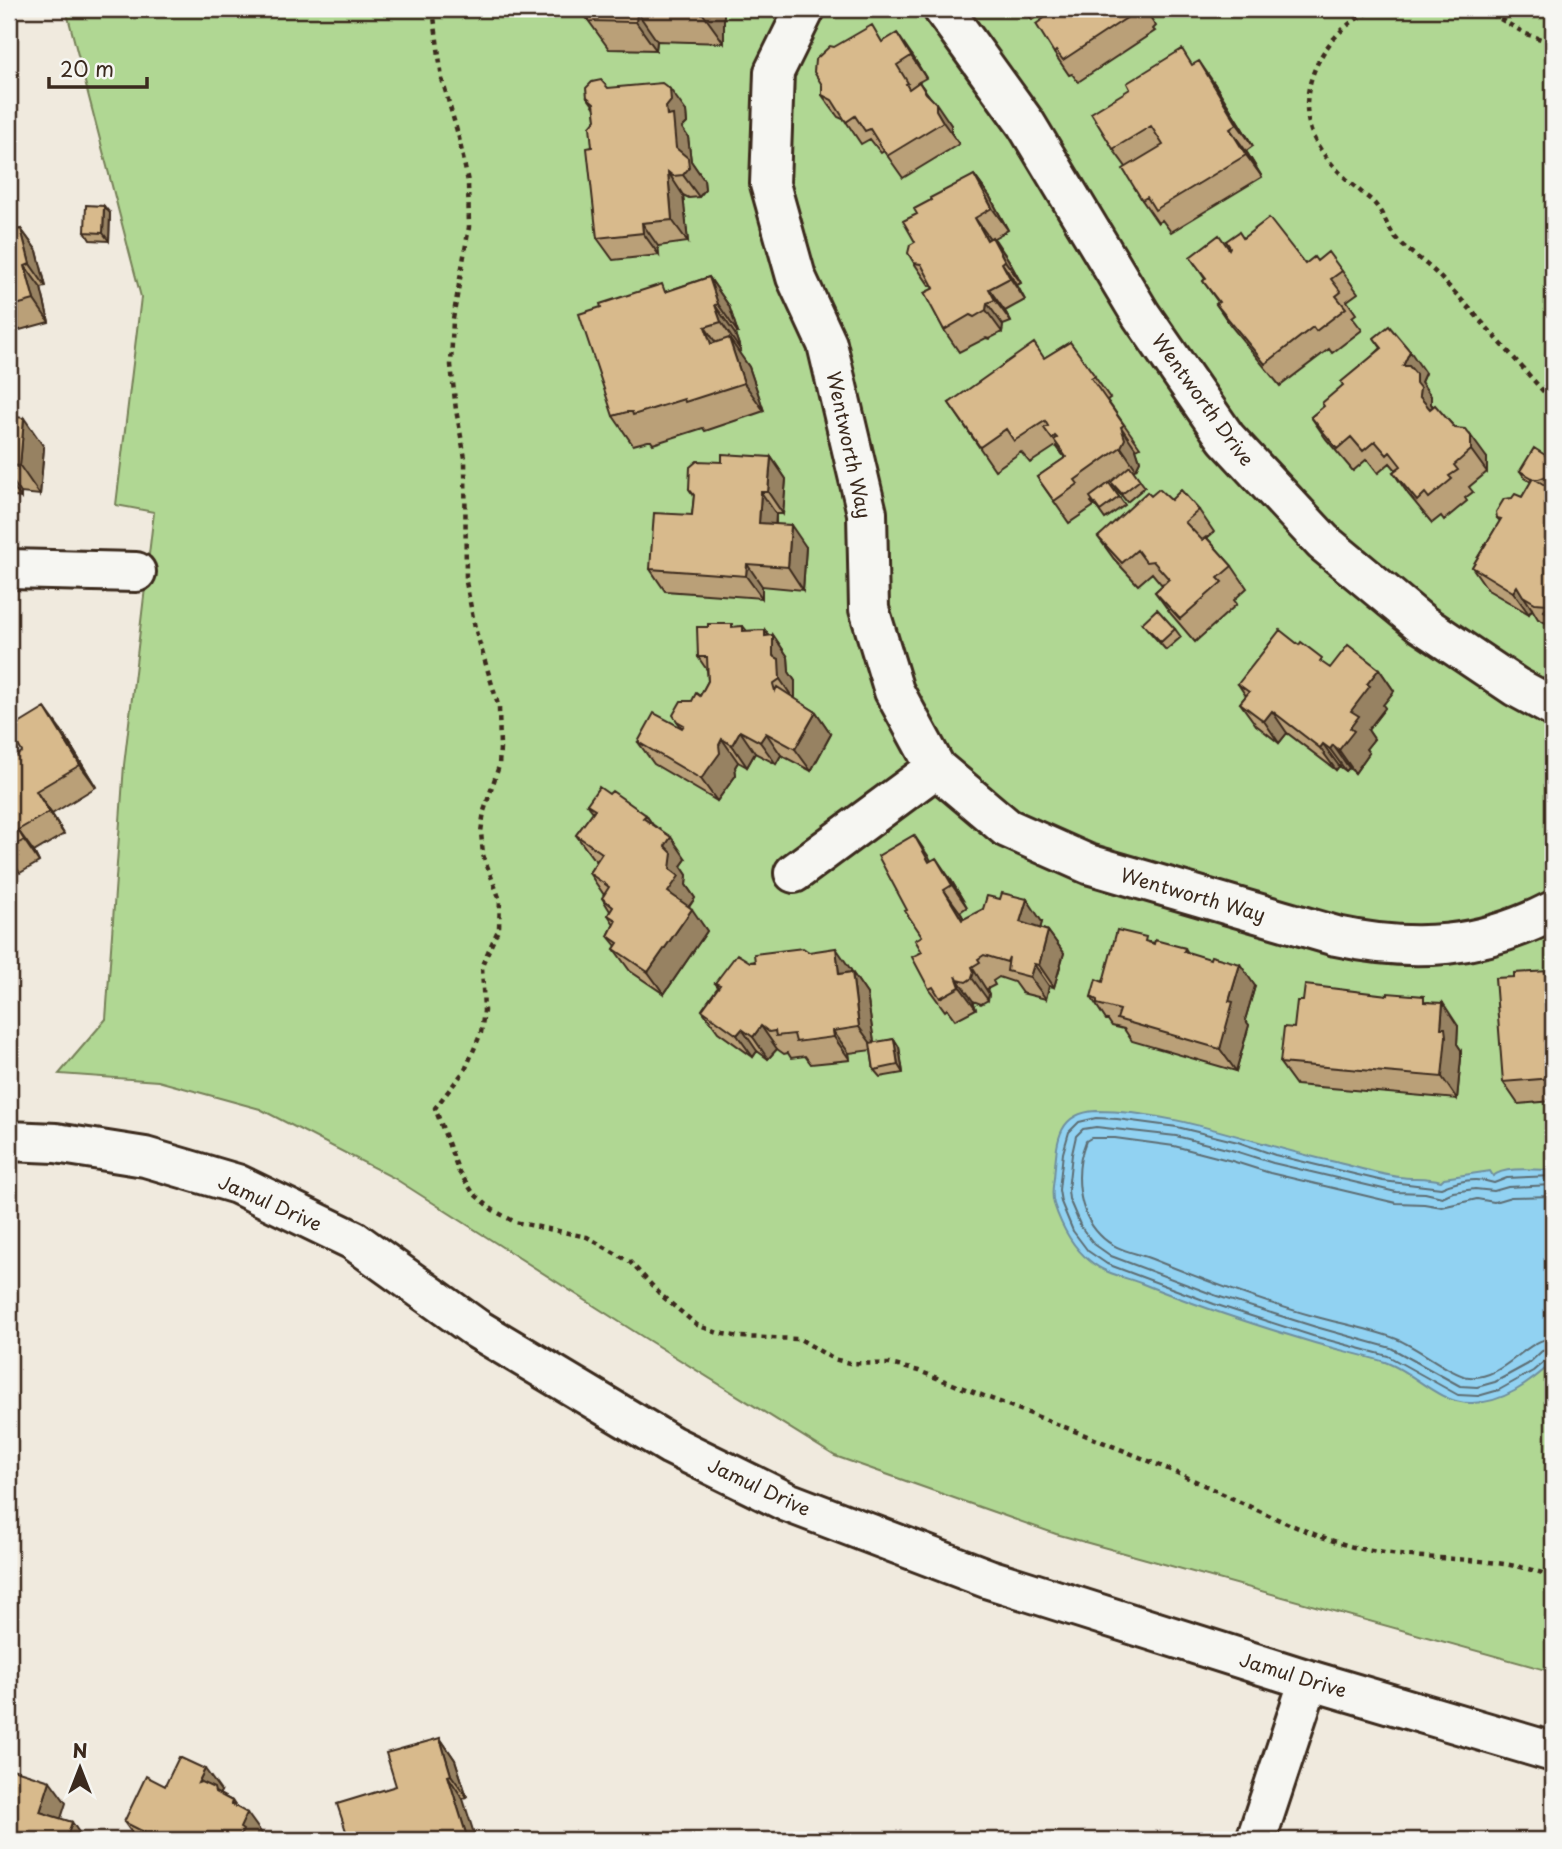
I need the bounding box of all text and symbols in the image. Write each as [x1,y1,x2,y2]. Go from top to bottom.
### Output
scale bar [49,46,147,90]
text: 20 m [60,52,114,84]
street label: Wentworth Drive [1146,328,1261,471]
street label: Wentworth Way [821,369,879,521]
street label: Wentworth Way [1117,860,1269,928]
street label: Jamul Drive [214,1167,327,1237]
street label: Jamul Drive [703,1450,815,1522]
street label: Jamul Drive [1236,1644,1350,1704]
north arrow [46,1734,116,1804]
text: N [72,1736,88,1764]

